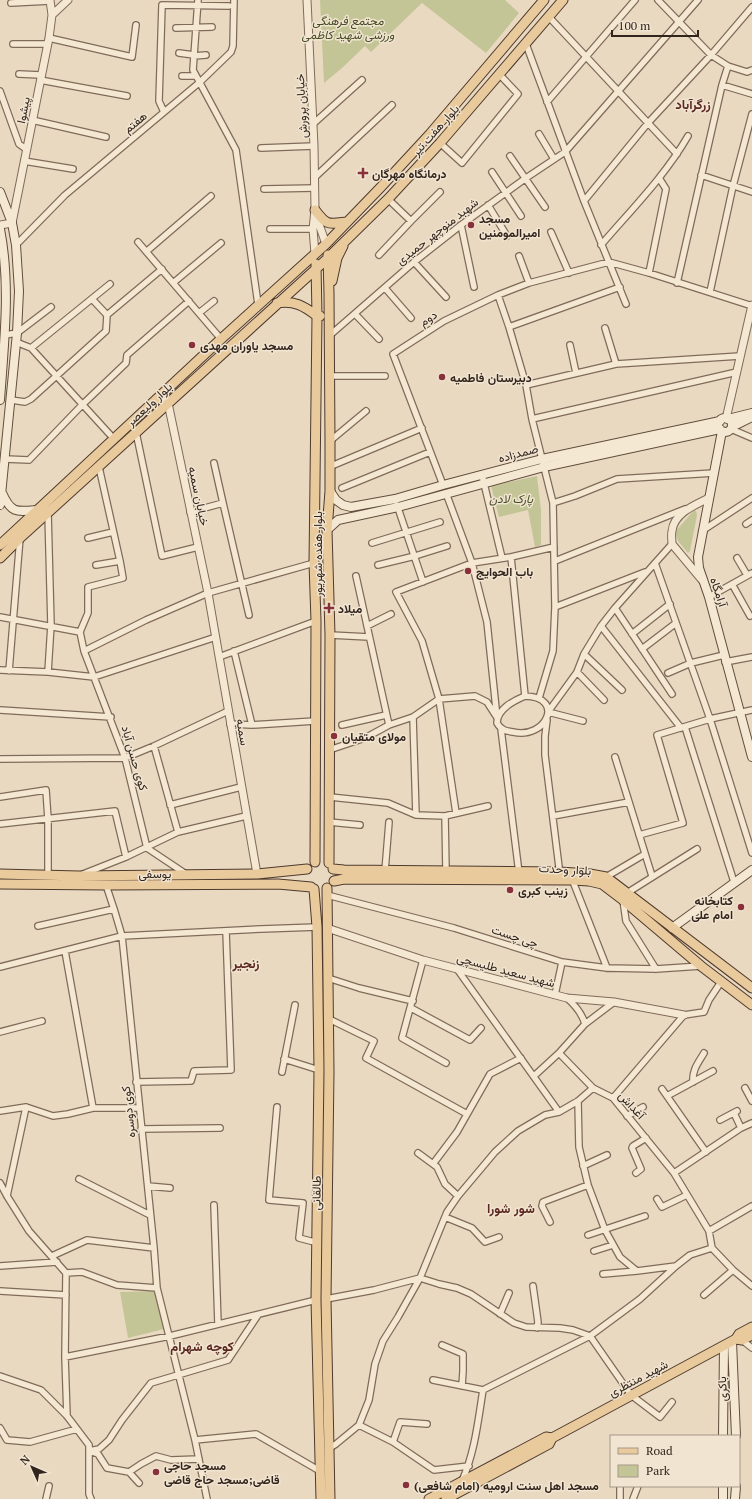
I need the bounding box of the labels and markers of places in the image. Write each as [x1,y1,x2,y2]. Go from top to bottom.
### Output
place label: درمانگاه مهرگان [372,166,446,182]
marker: درمانگاه مهرگان [357,167,369,179]
place label: مسجد امیرالمومنین [479,211,540,241]
marker: مسجد امیرالمومنین [466,220,476,230]
place label: مسجد یاوران مهدی [200,338,294,354]
marker: مسجد یاوران مهدی [187,340,197,350]
place label: دبیرستان فاطمیه [450,370,532,386]
marker: دبیرستان فاطمیه [437,372,447,382]
place label: باب الحوایج [476,564,534,580]
marker: باب الحوایج [463,566,473,576]
place label: میلاد [338,601,363,616]
marker: میلاد [323,602,335,614]
place label: مولای متقیان [342,729,407,745]
marker: مولای متقیان [329,731,339,741]
place label: زینب کبری [518,883,568,899]
marker: زینب کبری [505,885,515,895]
place label: کتابخانه امام علی [691,893,734,923]
marker: کتابخانه امام علی [736,902,746,912]
place label: مسجد حاجی قاضی;مسجد حاج قاضی [164,1458,280,1488]
marker: مسجد حاجی قاضی;مسجد حاج قاضی [151,1467,161,1477]
place label: مسجد اهل سنت ارومیه (امام شافعی) [414,1478,599,1494]
marker: مسجد اهل سنت ارومیه (امام شافعی) [401,1480,411,1490]

